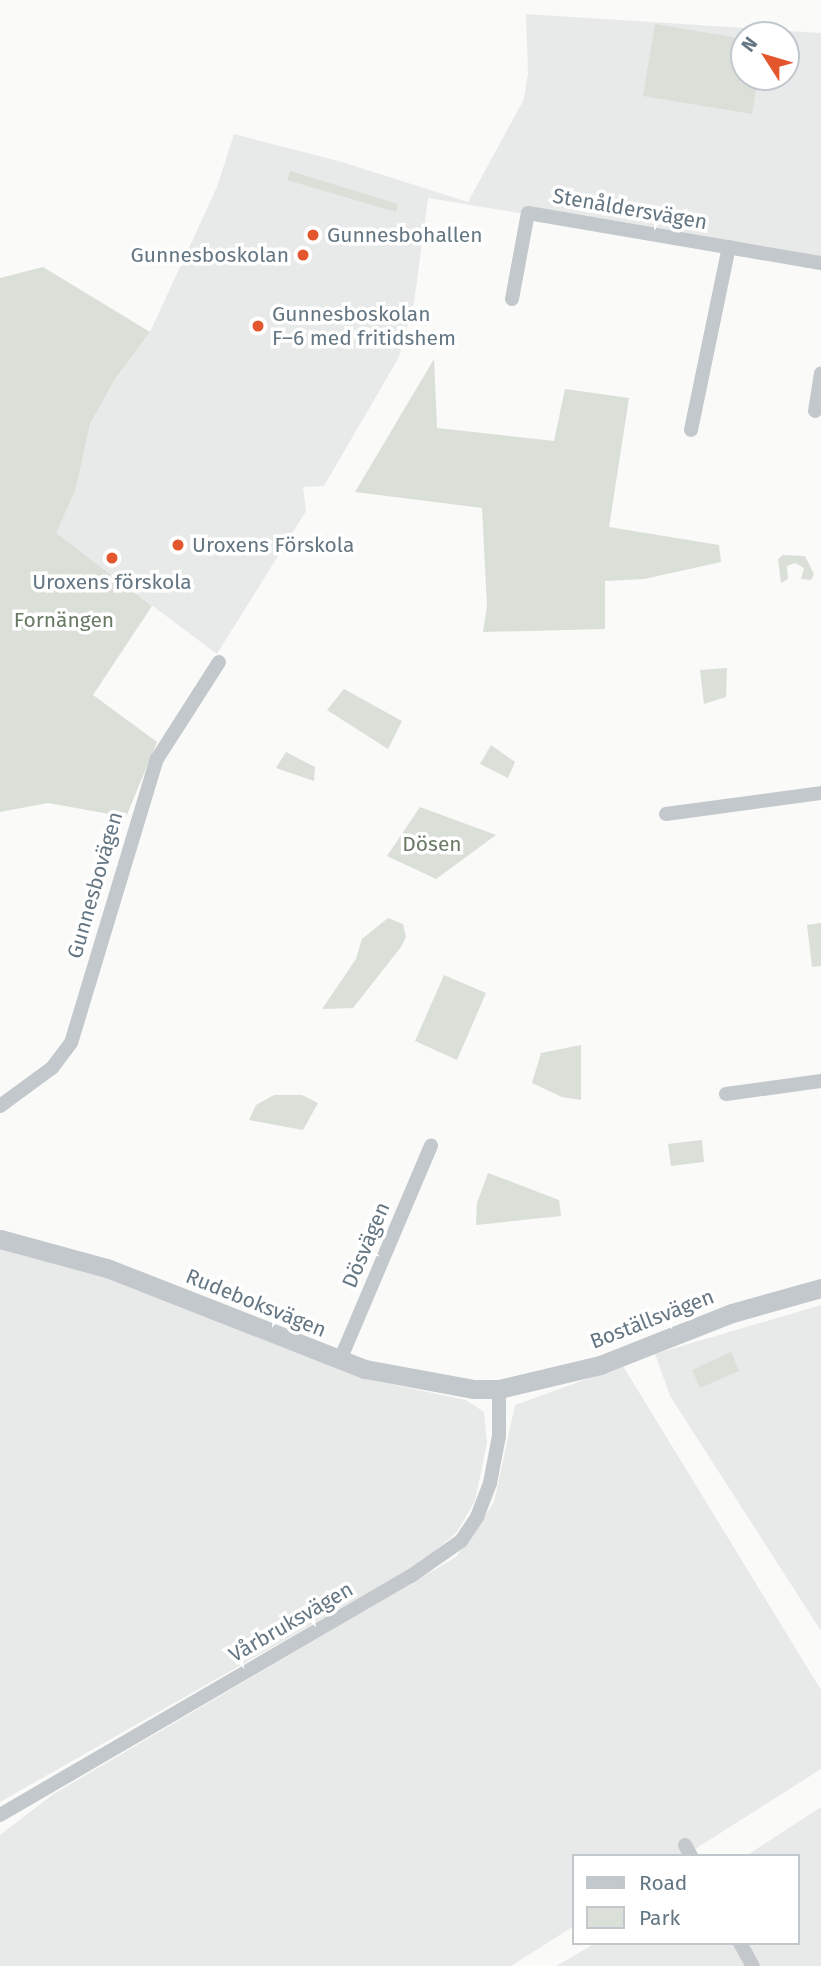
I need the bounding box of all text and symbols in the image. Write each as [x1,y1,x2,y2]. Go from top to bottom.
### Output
north arrow [730,21,800,91]
text: N [736,32,762,56]
street label: Stenåldersvägen [551,183,709,235]
place label: Gunnesbohallen [327,222,483,248]
marker: Gunnesbohallen [305,227,321,243]
place label: Gunnesboskolan [131,242,289,268]
marker: Gunnesboskolan [295,247,311,263]
place label: Gunnesboskolan F–6 med fritidshem [272,301,456,351]
marker: Gunnesboskolan F–6 med fritidshem [250,318,266,334]
place label: Uroxens Förskola [192,532,354,558]
marker: Uroxens Förskola [170,537,186,553]
marker: Uroxens förskola [104,550,120,566]
place label: Uroxens förskola [32,569,192,595]
park label: Fornängen [14,607,114,633]
street label: Gunnesbovägen [62,809,128,961]
park label: Dösen [402,831,462,857]
street label: Dösvägen [337,1198,395,1292]
street label: Rudeboksvägen [182,1263,330,1343]
street label: Boställsvägen [586,1284,718,1354]
street label: Vårbruksvägen [225,1576,357,1668]
legend [572,1854,800,1945]
text: Road [639,1870,687,1896]
text: Park [639,1905,680,1931]

